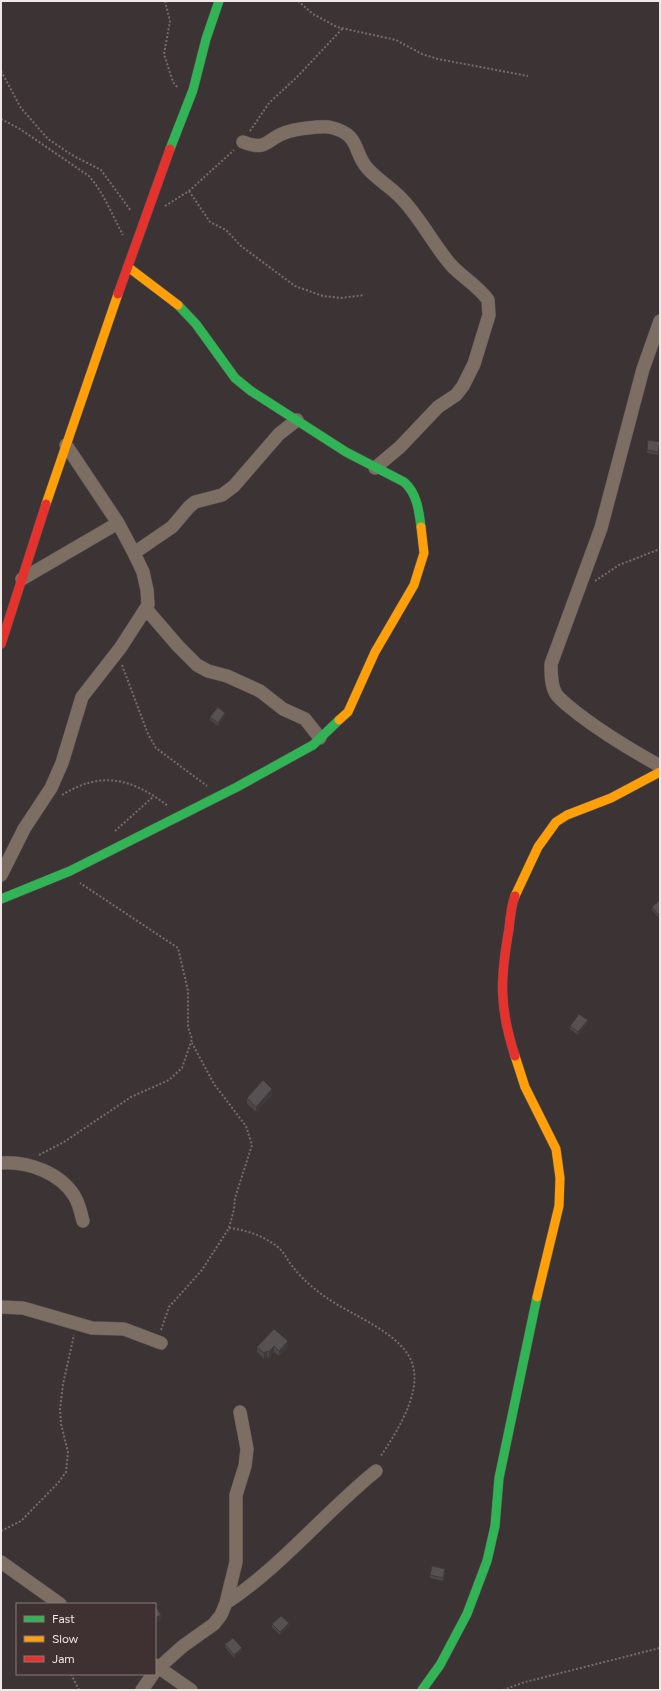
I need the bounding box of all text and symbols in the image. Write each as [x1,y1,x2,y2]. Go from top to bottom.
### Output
legend [16,1603,156,1675]
text: Fast [52,1612,75,1626]
text: Slow [52,1632,79,1646]
text: Jam [52,1652,75,1666]

